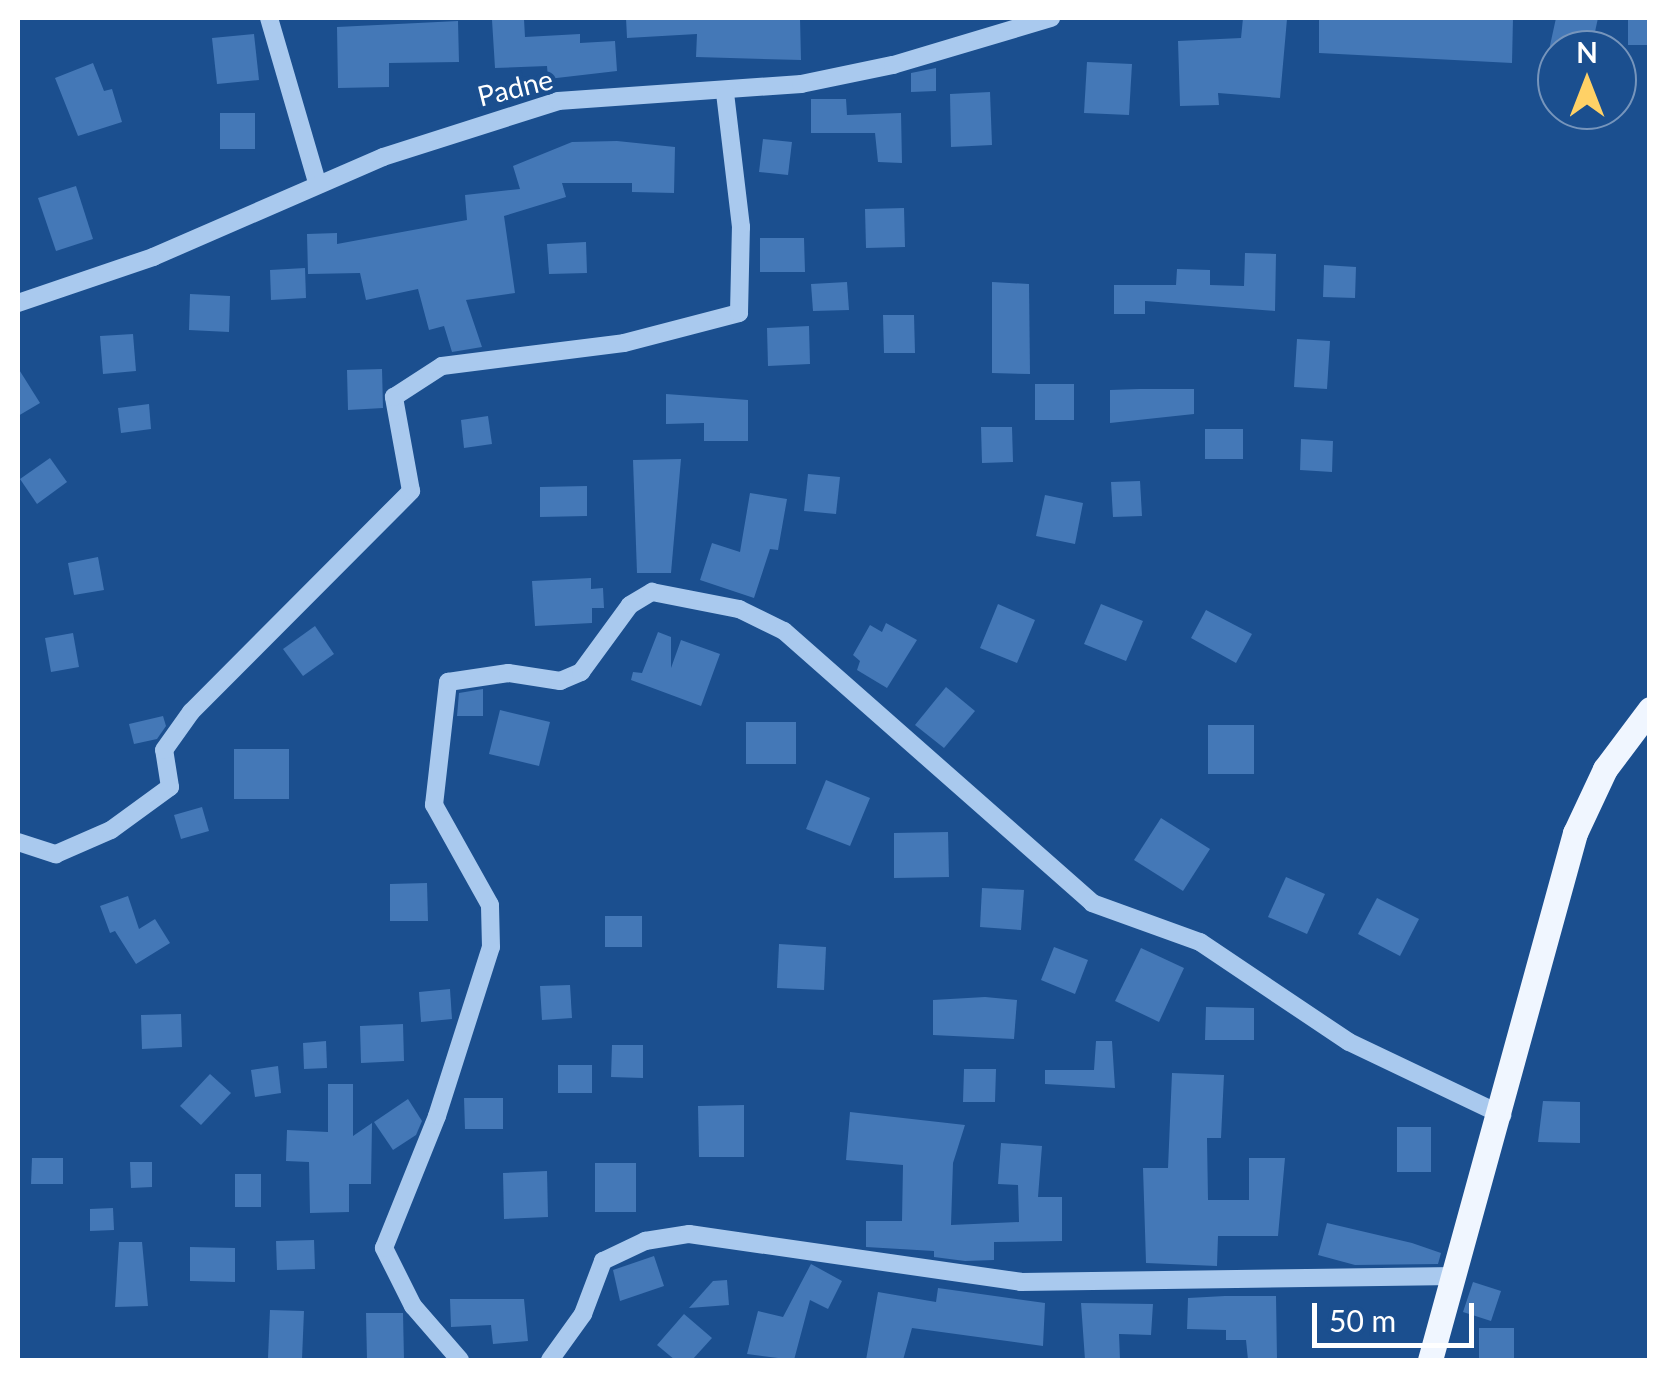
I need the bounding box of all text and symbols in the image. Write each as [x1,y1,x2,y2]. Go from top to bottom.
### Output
north arrow [1537,30,1637,130]
text: N [1576,35,1598,69]
street label: Padne [474,61,556,113]
scale bar [1317,1283,1480,1345]
text: 50 m [1329,1302,1396,1338]

